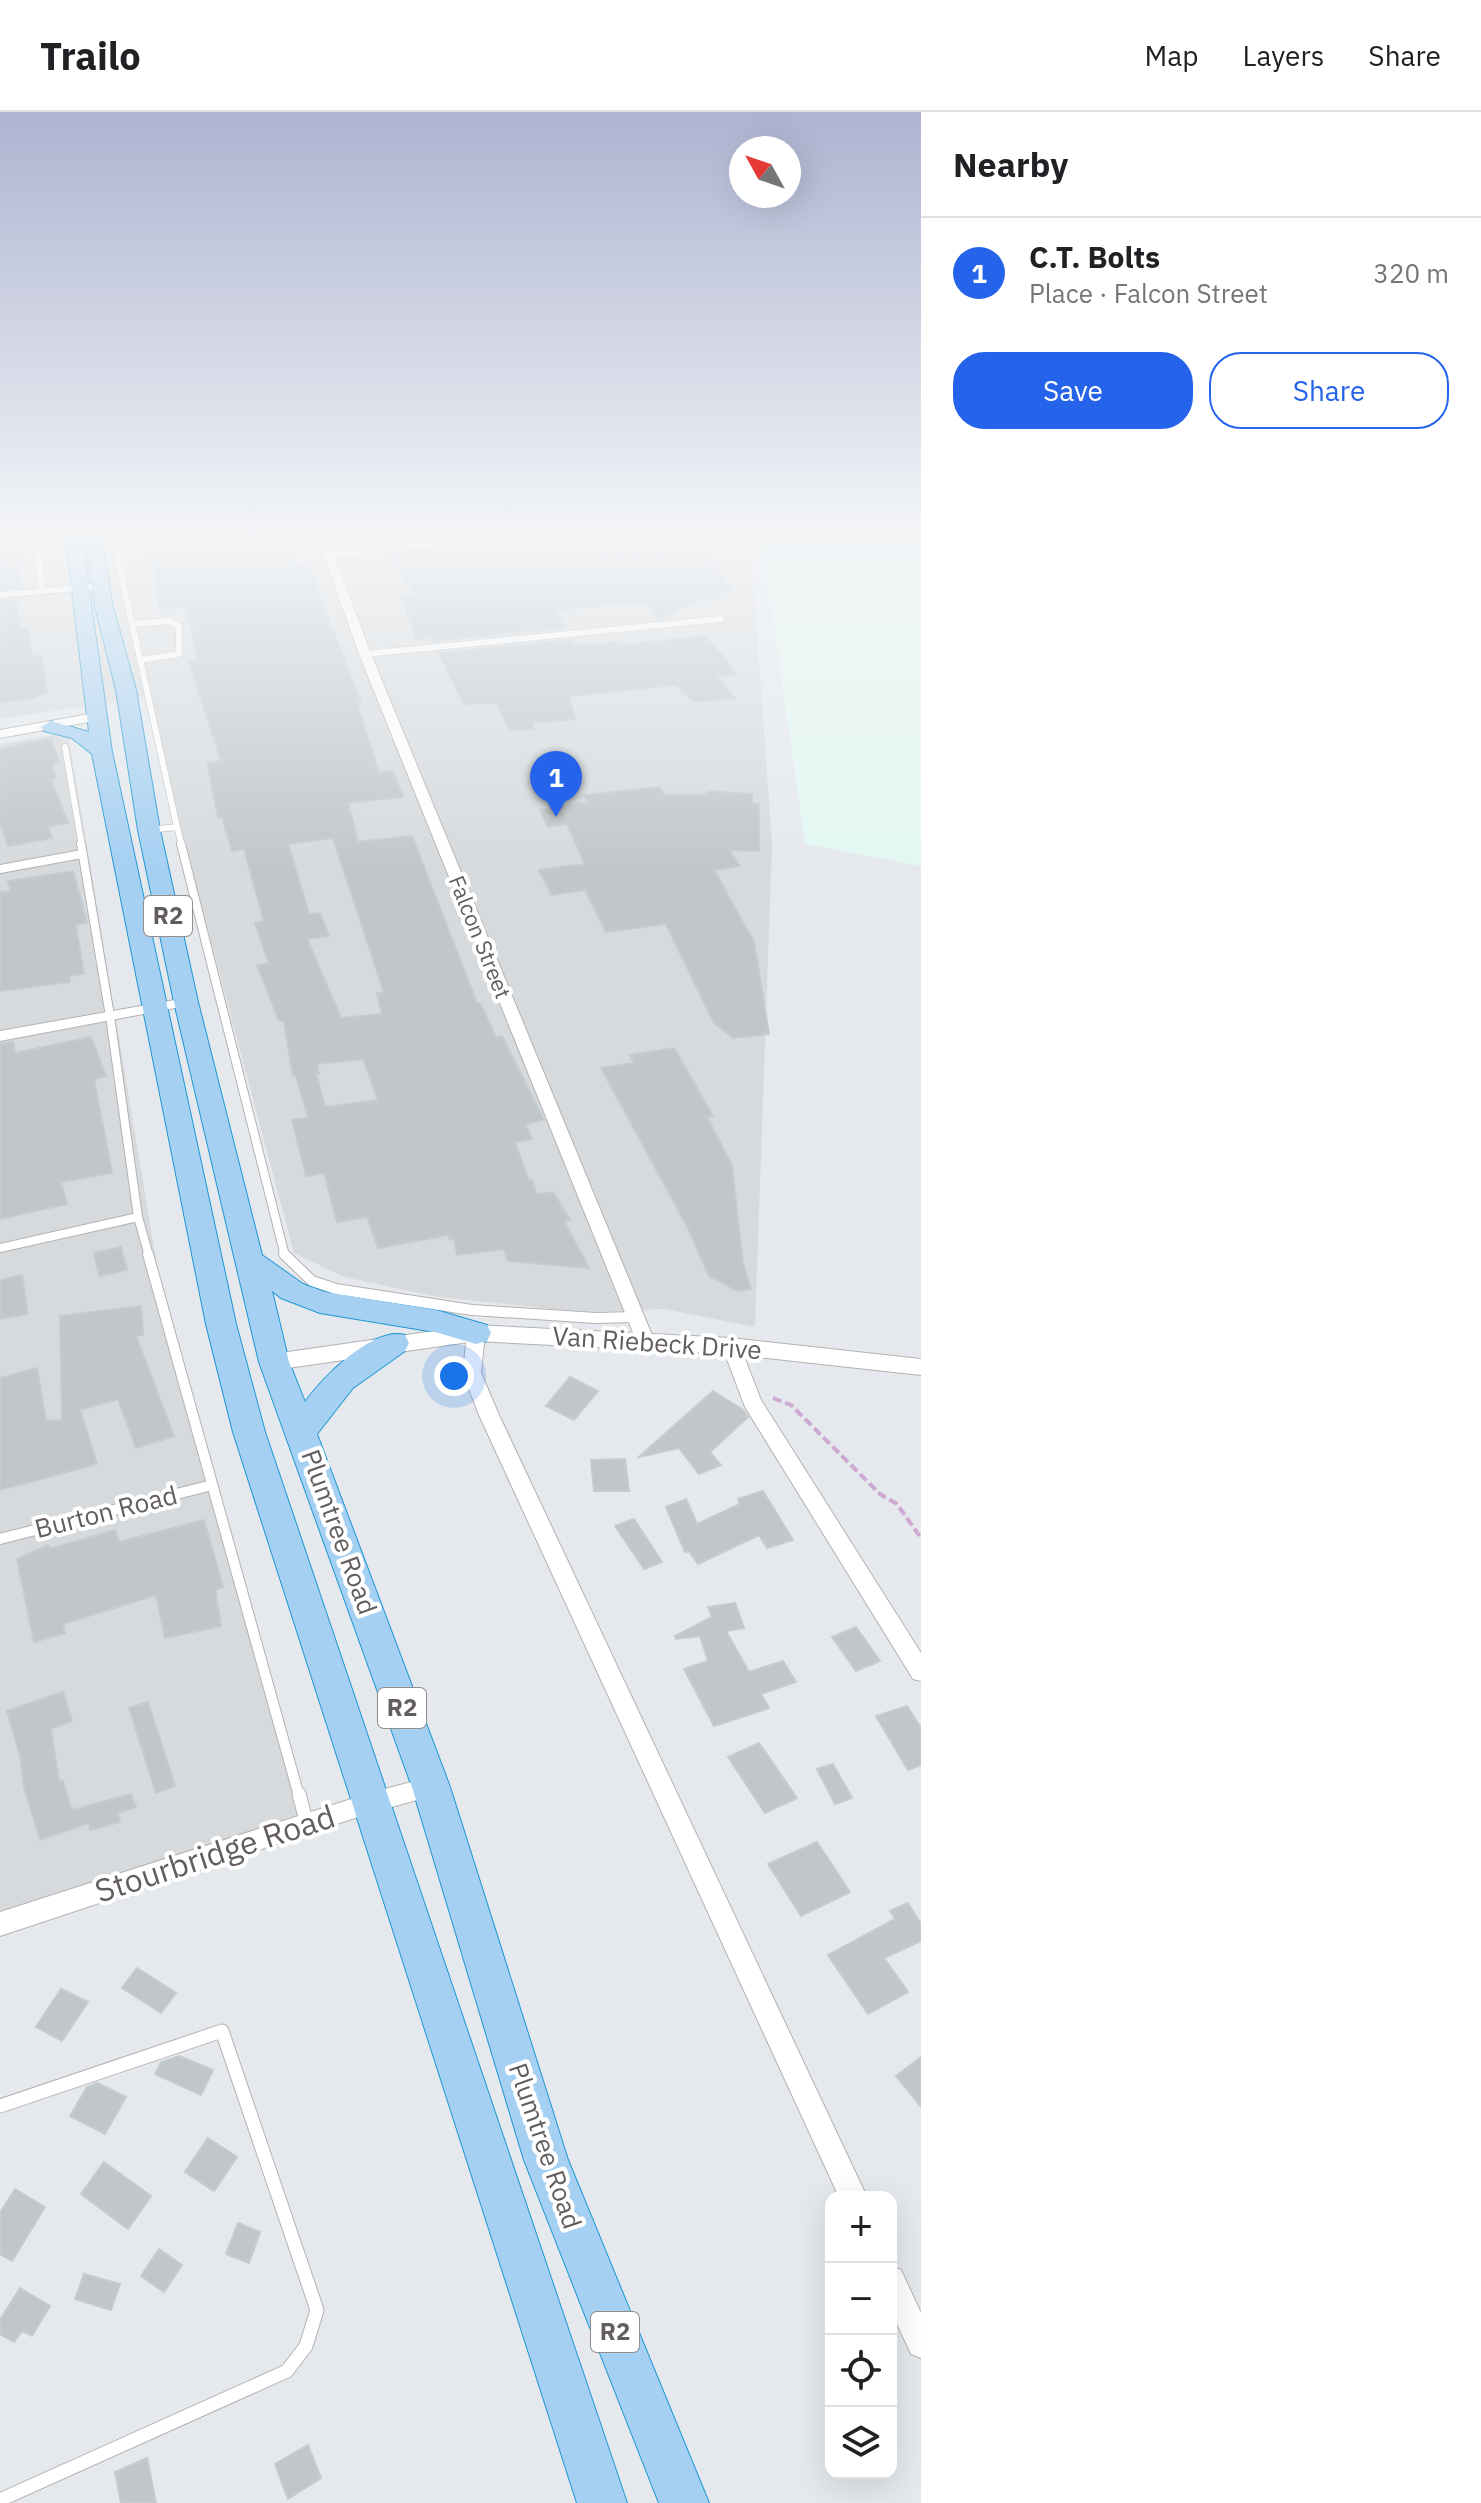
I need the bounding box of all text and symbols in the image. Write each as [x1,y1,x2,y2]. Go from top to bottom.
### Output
text: Trailo [40,31,141,80]
text: Map [1144,37,1198,74]
text: Layers [1242,37,1324,74]
text: Share [1368,37,1441,74]
north arrow [729,136,801,208]
text: Nearby [953,142,1068,186]
text: C.T. Bolts [1029,237,1160,276]
text: 1 [971,256,987,290]
text: 320 m [1373,256,1449,290]
text: Place · Falcon Street [1029,276,1268,310]
button: Save [953,352,1193,429]
button: Share [1209,352,1449,429]
pin: 1 [530,751,582,817]
street label: Falcon Street [443,871,518,1003]
road number: R2 [144,896,192,936]
street label: Van Riebeck Drive [551,1318,763,1366]
your location [434,1356,474,1396]
street label: Plumtree Road [294,1444,386,1619]
street label: Burton Road [31,1477,181,1545]
road number: R2 [378,1688,426,1728]
street label: Stourbridge Road [89,1794,340,1912]
street label: Plumtree Road [502,2058,590,2233]
map controls [825,2191,897,2479]
button: + [825,2191,897,2263]
button: − [825,2263,897,2335]
road number: R2 [591,2312,639,2352]
button: locate [825,2335,897,2407]
button: layers [825,2407,897,2479]

